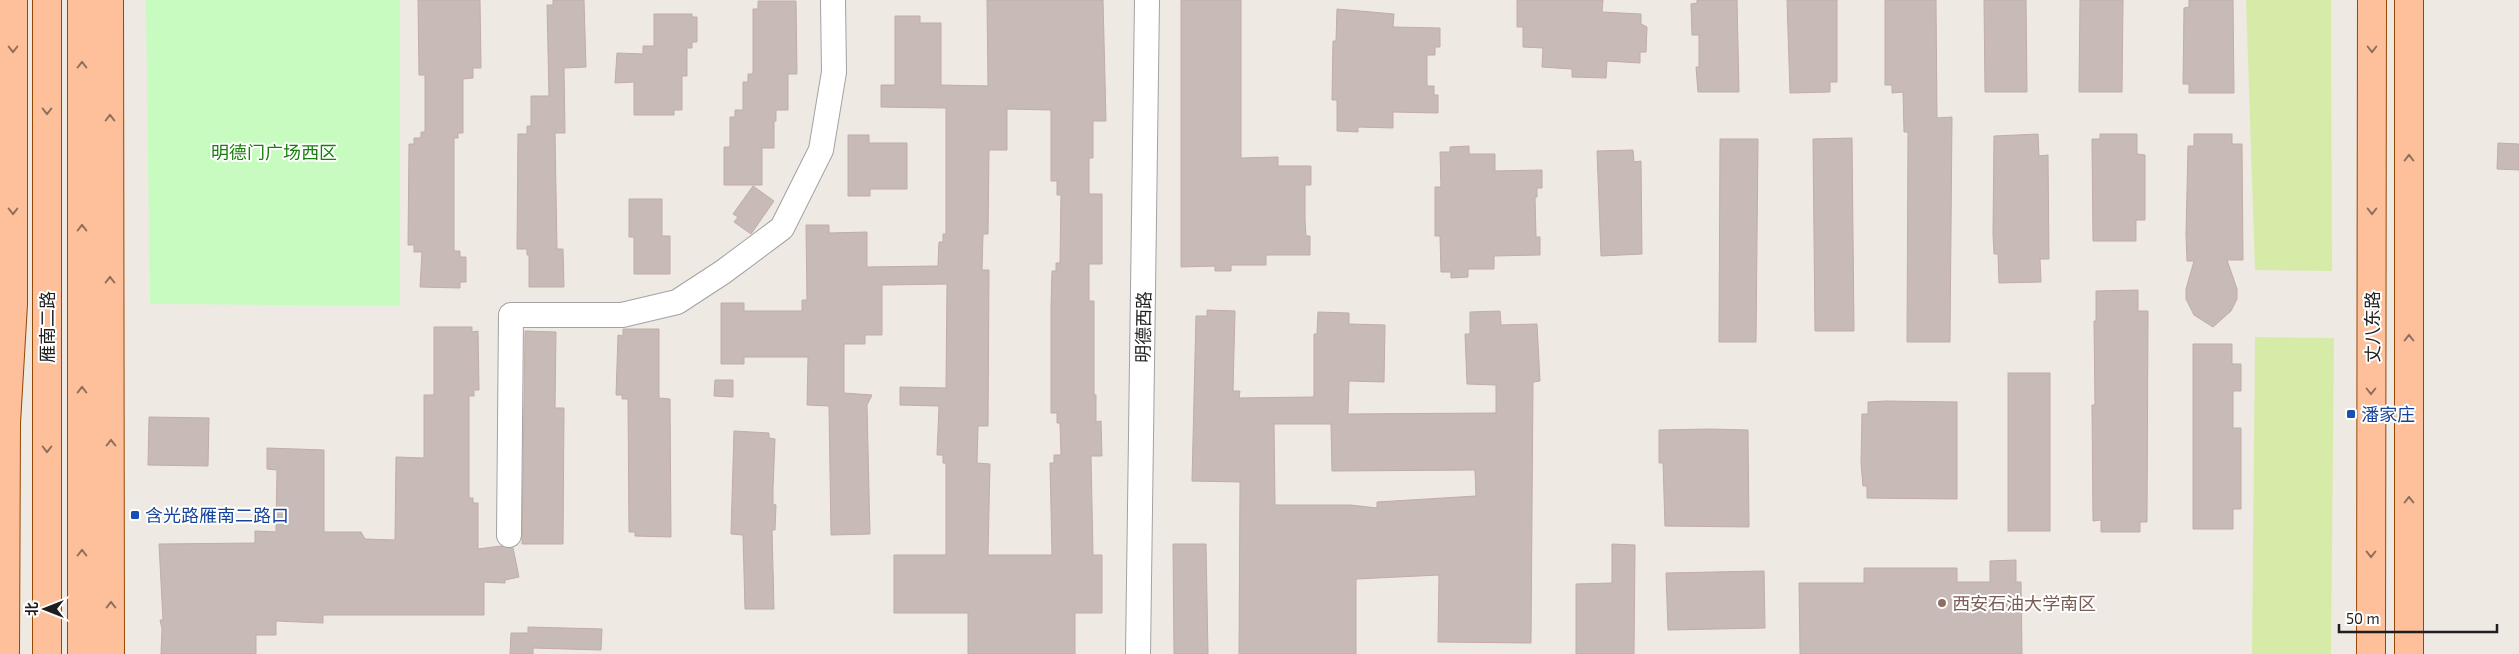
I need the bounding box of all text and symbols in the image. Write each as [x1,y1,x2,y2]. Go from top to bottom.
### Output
one-way arrow [8,45,18,53]
one-way arrow [2367,45,2377,53]
one-way arrow [77,61,87,69]
one-way arrow [42,108,52,116]
one-way arrow [105,114,115,122]
park label: 明德门广场西区 [211,141,337,163]
one-way arrow [2404,154,2414,162]
one-way arrow [8,208,18,215]
one-way arrow [2367,208,2377,215]
one-way arrow [77,224,87,232]
one-way arrow [105,276,115,284]
street label: 雁南二路 [36,291,58,363]
street label: 明德西路 [1131,291,1155,363]
street label: 丈八东路 [2361,291,2383,363]
one-way arrow [2404,334,2414,342]
one-way arrow [77,386,87,394]
one-way arrow [2366,387,2377,395]
place label: 潘家庄 [2361,403,2415,425]
marker: 潘家庄 [2345,408,2357,420]
one-way arrow [106,439,116,446]
one-way arrow [42,446,52,453]
one-way arrow [2404,496,2414,504]
place label: 含光路雁南二路口 [145,504,289,526]
marker: 含光路雁南二路口 [129,509,141,521]
one-way arrow [77,549,87,556]
one-way arrow [2366,550,2376,558]
north arrow [20,584,70,634]
place label: 西安石油大学南区 [1952,592,2096,614]
marker: 西安石油大学南区 [1936,597,1948,609]
one-way arrow [106,601,116,609]
text: 北 [23,602,40,616]
scale bar [2339,602,2496,634]
text: 50 m [2346,609,2380,627]

